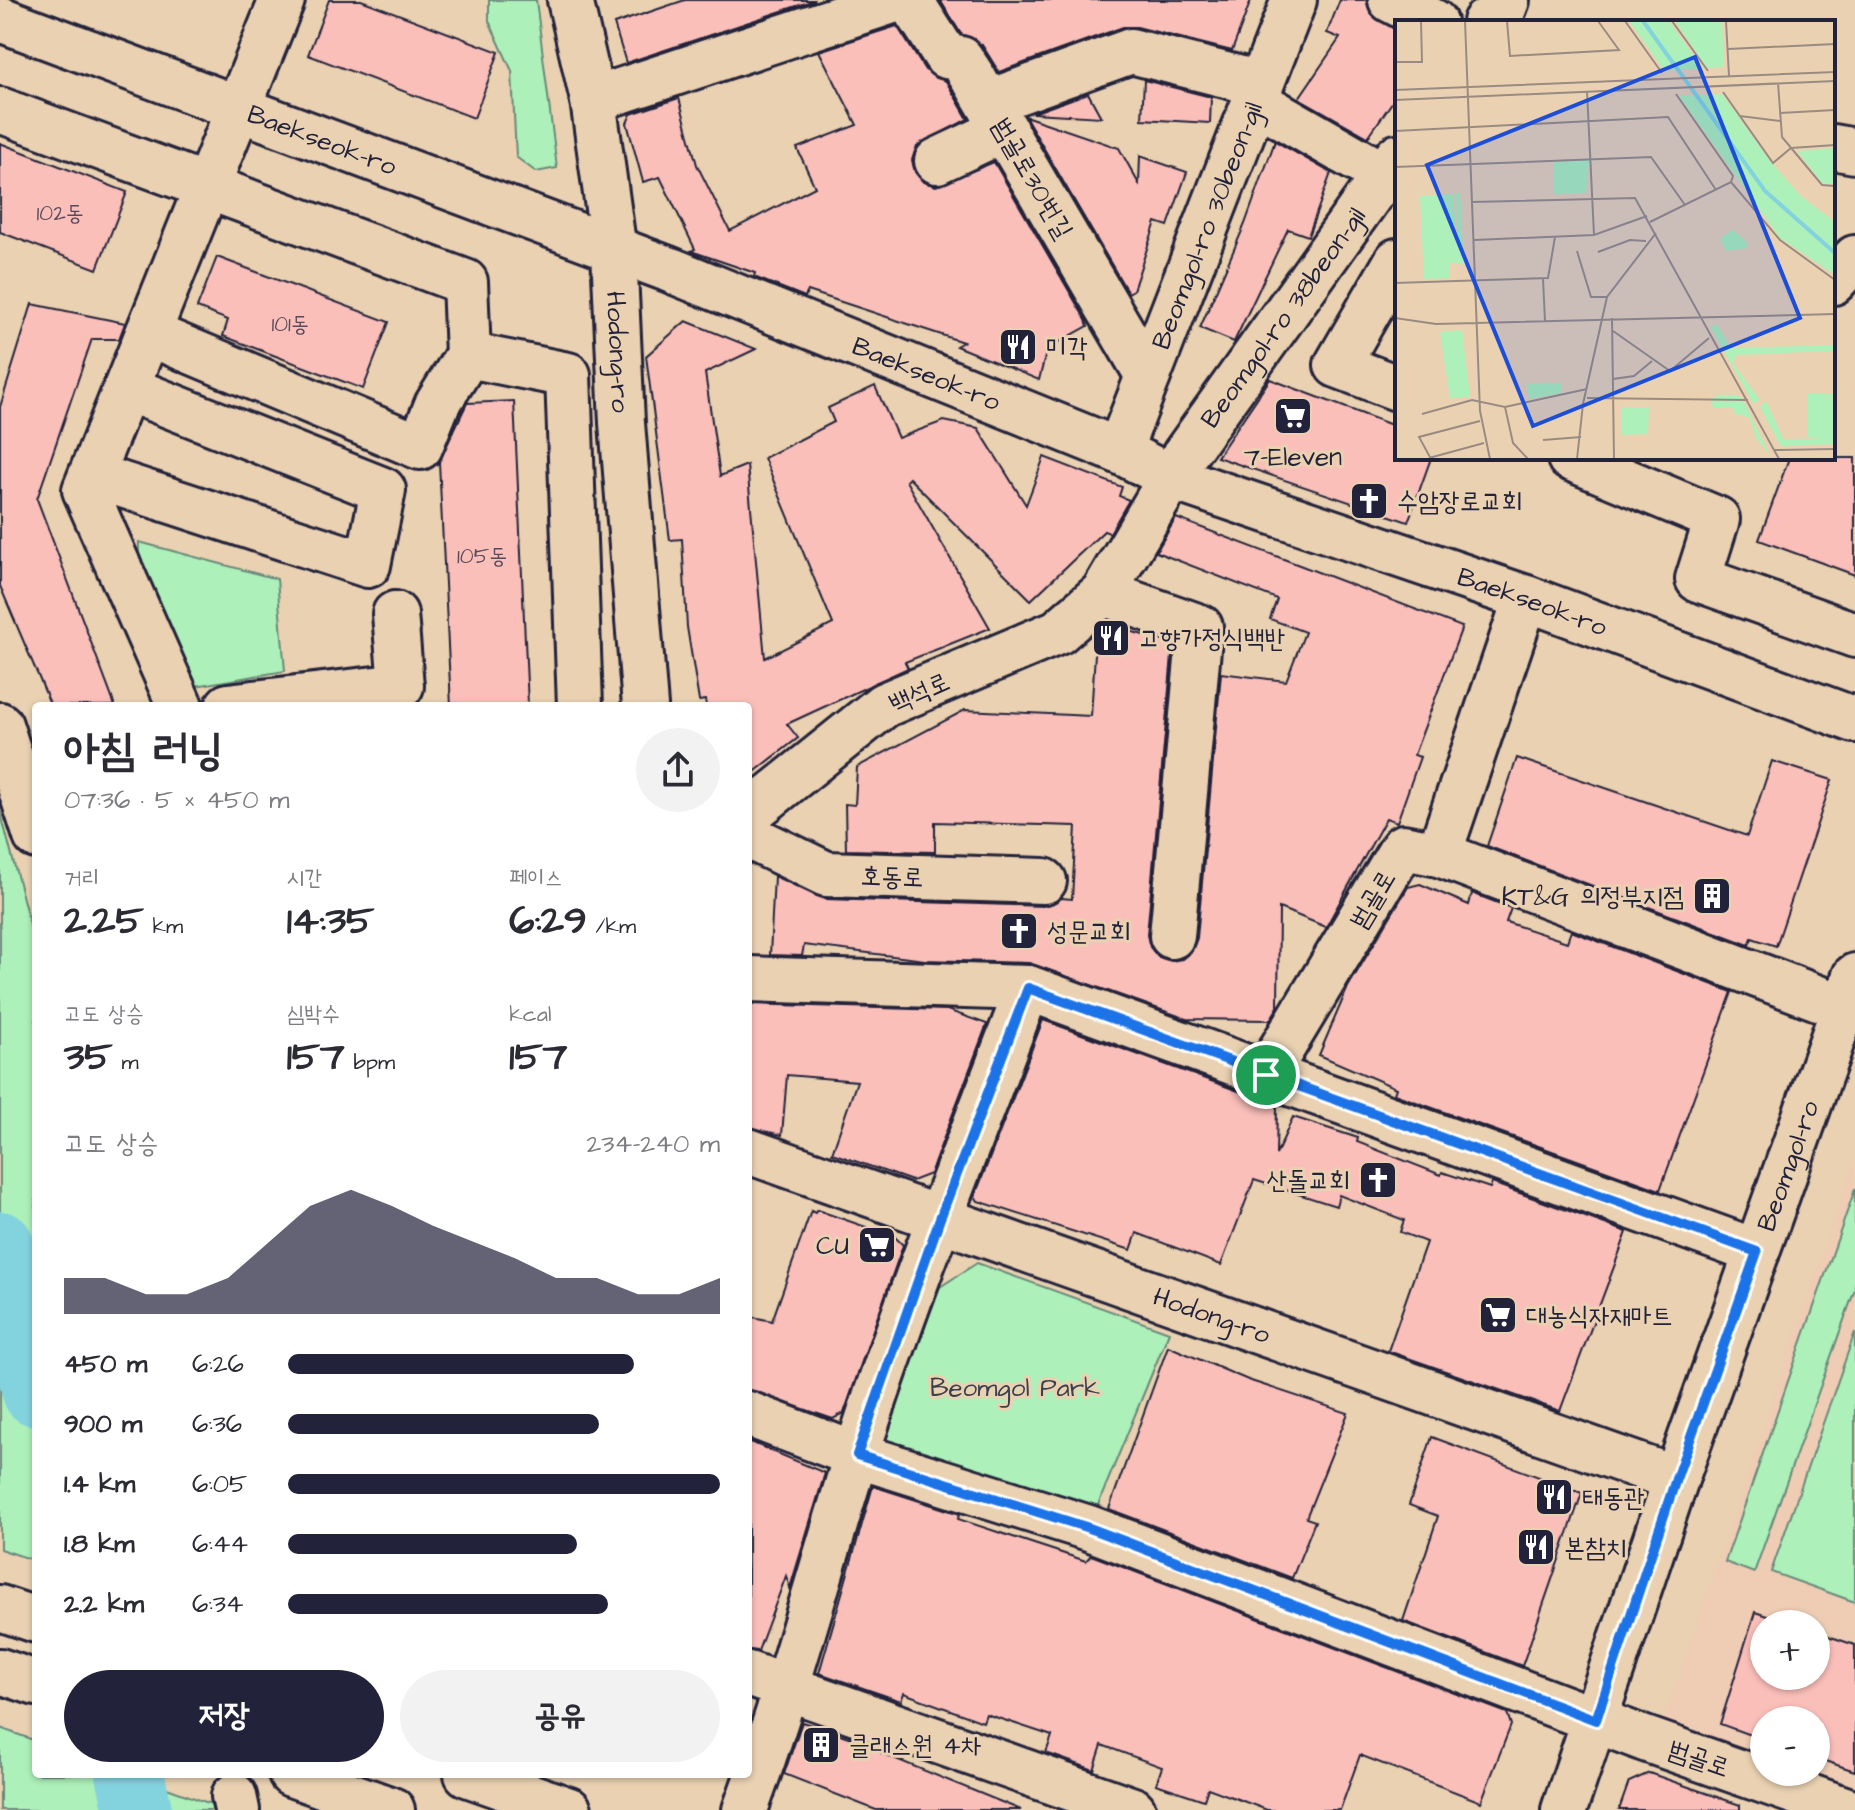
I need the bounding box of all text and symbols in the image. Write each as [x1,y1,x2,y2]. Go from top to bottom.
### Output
inset map [1395,20,1835,460]
street label: Baekseok-ro [242,96,402,185]
street label: Beomgol-ro 30beon-gil [1143,97,1272,355]
street label: 범골로30번길 [983,111,1081,246]
house number: 102동 [37,198,84,229]
street label: Beomgol-ro 38beon-gil [1192,200,1375,435]
street label: Hodong-ro [597,290,639,414]
house number: 101동 [271,309,309,340]
restaurant icon: 미각 [997,326,1039,368]
street label: Baekseok-ro [847,328,1006,420]
place label: 미각 [1046,330,1088,366]
supermarket icon: 7-Eleven [1272,395,1314,437]
place label: 7-Eleven [1244,439,1342,475]
church icon: 수암장로교회 [1348,480,1390,522]
place label: 수암장로교회 [1397,484,1523,520]
house number: 105동 [457,541,507,572]
street label: Baekseok-ro [1453,559,1612,646]
restaurant icon: 고향가정식백반 [1090,617,1132,659]
place label: 고향가정식백반 [1139,621,1286,657]
street label: 백석로 [883,664,955,722]
text: 아침 러닝 [64,721,223,782]
button: share [636,728,720,812]
text: 07:36 · 5 × 450 m [64,782,289,818]
street label: 호동로 [860,858,924,896]
text: 거리 [64,863,99,894]
text: 시간 [287,863,322,894]
text: 페이스 [509,863,562,894]
street label: 범골로 [1341,863,1404,936]
building icon: KT&G 의정부지점 [1691,875,1733,917]
place label: KT&G 의정부지점 [1502,879,1684,915]
text: 2.25 [64,894,144,949]
text: 14:35 [287,894,374,949]
text: 6:29 [509,894,587,949]
church icon: 성문교회 [998,910,1040,952]
text: km [144,911,183,942]
text: /km [587,911,636,942]
place label: 성문교회 [1047,914,1131,950]
text: 고도 상승 [64,999,144,1030]
text: 심박수 [287,999,340,1030]
text: kcal [509,999,551,1030]
text: 35 [64,1030,113,1085]
text: 157 [287,1030,345,1085]
text: 157 [509,1030,567,1085]
pin [1232,1041,1300,1109]
text: m [113,1047,139,1078]
text: bpm [345,1047,395,1078]
icon: arrive [1244,1053,1288,1097]
street label: Beomgol-ro [1749,1095,1828,1236]
text: 고도 상승 [64,1126,158,1162]
text: 234–240 m [586,1126,720,1162]
church icon: 산돌교회 [1357,1159,1399,1201]
place label: 산돌교회 [1266,1163,1350,1199]
supermarket icon: CU [856,1224,898,1266]
place label: CU [816,1228,849,1264]
street label: Hodong-ro [1148,1279,1275,1353]
supermarket icon: 대농식자재마트 [1477,1294,1519,1336]
place label: 대농식자재마트 [1526,1298,1672,1334]
text: 450 m [64,1346,147,1382]
text: 6:26 [192,1346,244,1382]
park label: Beomgol Park [930,1370,1100,1408]
text: 900 m [64,1406,142,1442]
text: 6:36 [192,1406,242,1442]
text: 1.4 km [64,1466,135,1502]
text: 6:05 [192,1466,247,1502]
restaurant icon: 태동관 [1533,1476,1575,1518]
place label: 태동관 [1582,1480,1645,1516]
text: 1.8 km [64,1526,134,1562]
text: 6:44 [192,1526,248,1562]
restaurant icon: 본참치 [1515,1526,1557,1568]
place label: 본참치 [1564,1530,1627,1566]
text: 2.2 km [64,1586,144,1622]
text: 6:34 [192,1586,244,1622]
map controls [1750,1610,1830,1786]
button: + [1750,1610,1830,1690]
button: 저장 [64,1670,384,1762]
button: 공유 [400,1670,720,1762]
button: − [1750,1706,1830,1786]
building icon: 클래스원 4차 [800,1724,842,1766]
place label: 클래스원 4차 [849,1728,982,1764]
street label: 범골로 [1663,1732,1734,1786]

